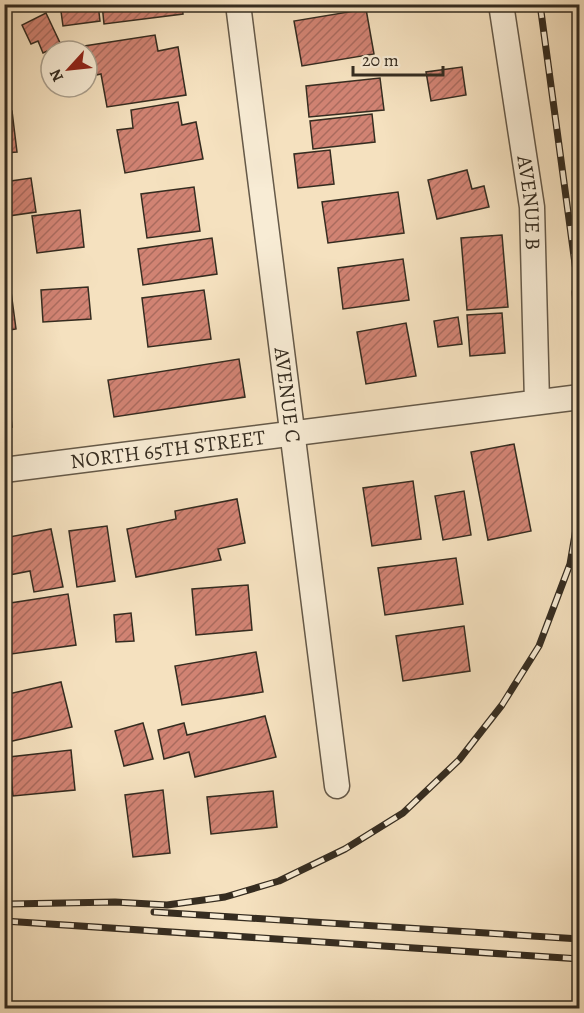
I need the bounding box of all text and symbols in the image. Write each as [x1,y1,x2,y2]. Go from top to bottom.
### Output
north arrow [39,39,99,99]
scale bar [353,39,443,77]
text: 20 m [362,48,399,72]
text: N [44,65,69,86]
street label: AVENUE B [510,153,547,251]
street label: AVENUE C [267,345,307,444]
street label: NORTH 65TH STREET [69,423,267,475]

